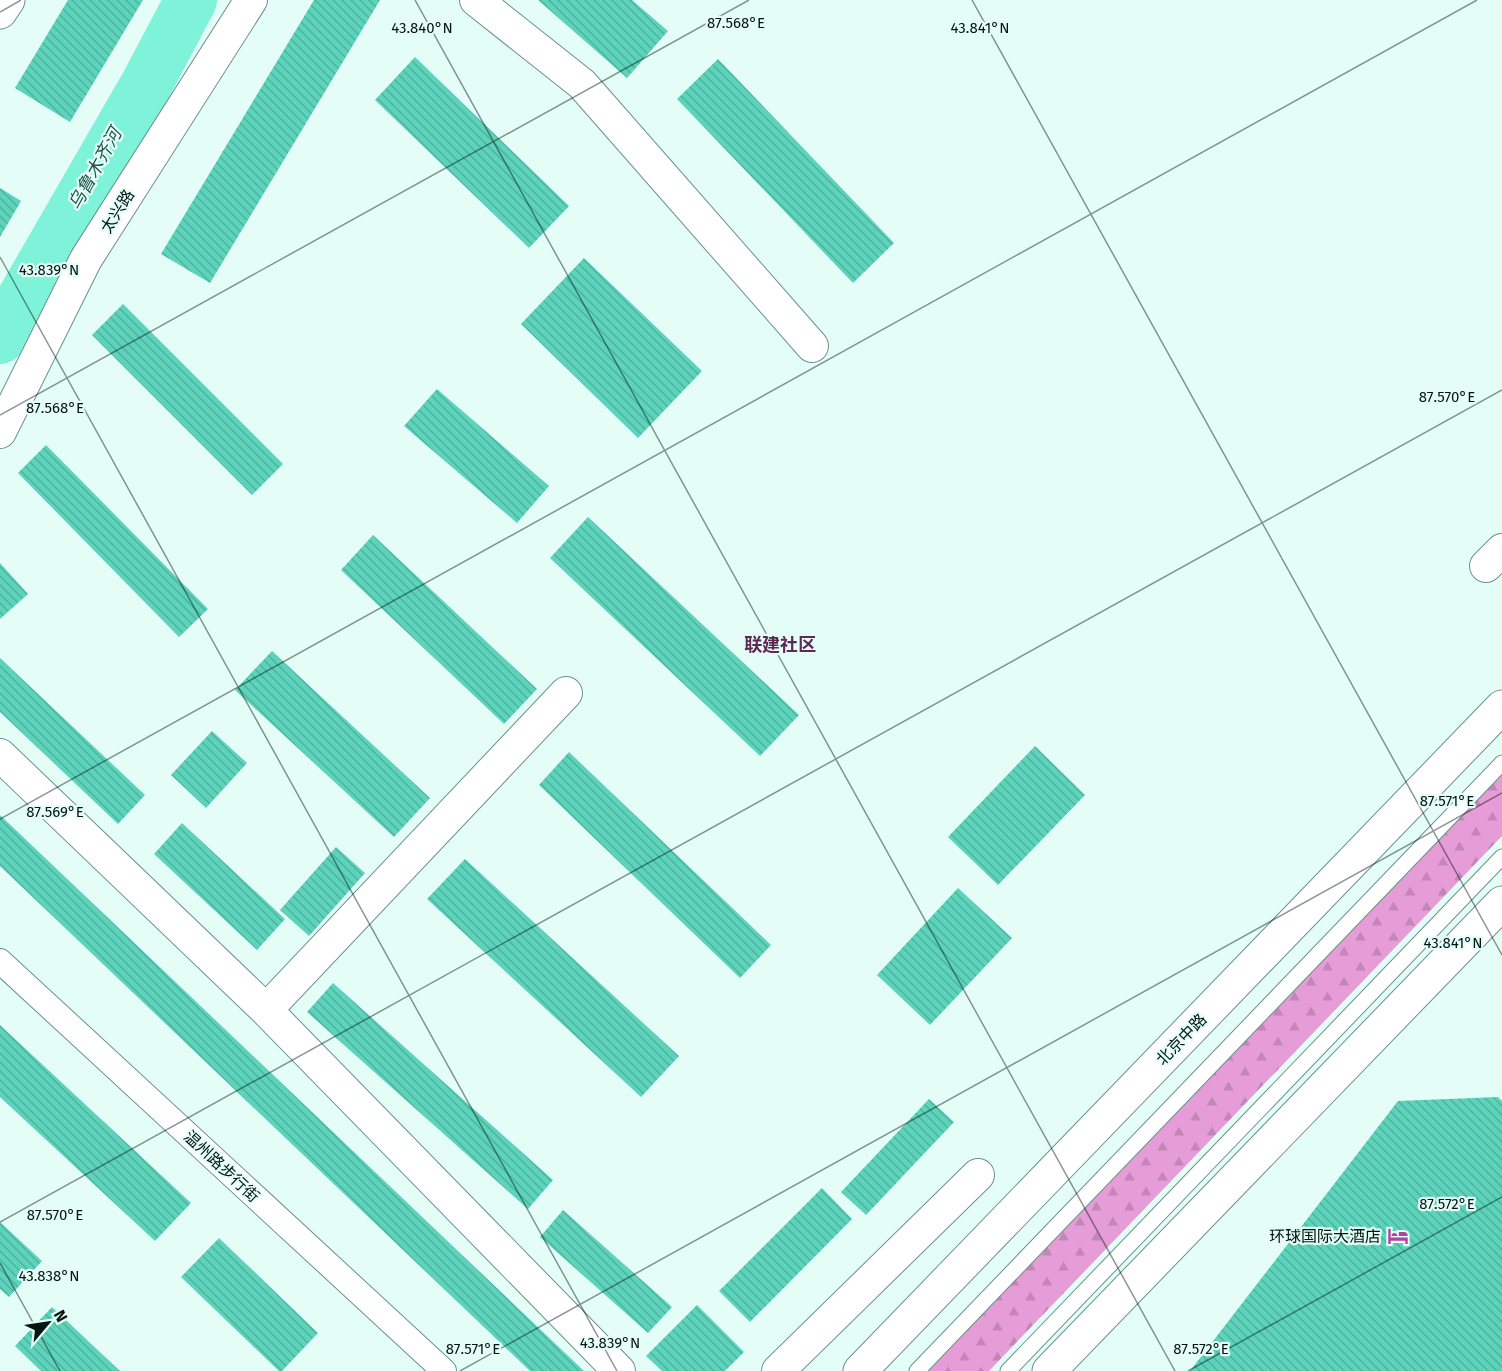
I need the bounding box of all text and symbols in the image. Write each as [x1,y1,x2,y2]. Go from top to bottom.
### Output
text: 87.568°E [707,14,765,32]
text: 43.840°N [391,19,453,37]
text: 43.841°N [951,19,1009,37]
water label: 乌鲁木齐河 [64,122,128,214]
street label: 太兴路 [97,186,138,237]
text: 43.839°N [19,261,79,279]
text: 87.570°E [1419,388,1475,406]
text: 87.568°E [26,399,84,417]
district label: 联建社区 [744,634,816,656]
text: 87.571°E [1420,792,1474,810]
text: 87.569°E [26,803,84,821]
text: 43.841°N [1424,934,1482,952]
street label: 北京中路 [1152,1010,1210,1069]
street label: 温州路步行街 [180,1127,263,1206]
text: 87.572°E [1419,1195,1475,1213]
text: 87.570°E [27,1206,83,1224]
hotel icon: 环球国际大酒店 [1386,1224,1410,1248]
place label: 环球国际大酒店 [1269,1227,1381,1246]
text: 43.838°N [19,1267,79,1285]
north arrow [18,1293,78,1353]
text: N [50,1307,72,1325]
text: 43.839°N [580,1334,640,1352]
text: 87.571°E [446,1340,500,1358]
text: 87.572°E [1173,1340,1229,1358]

